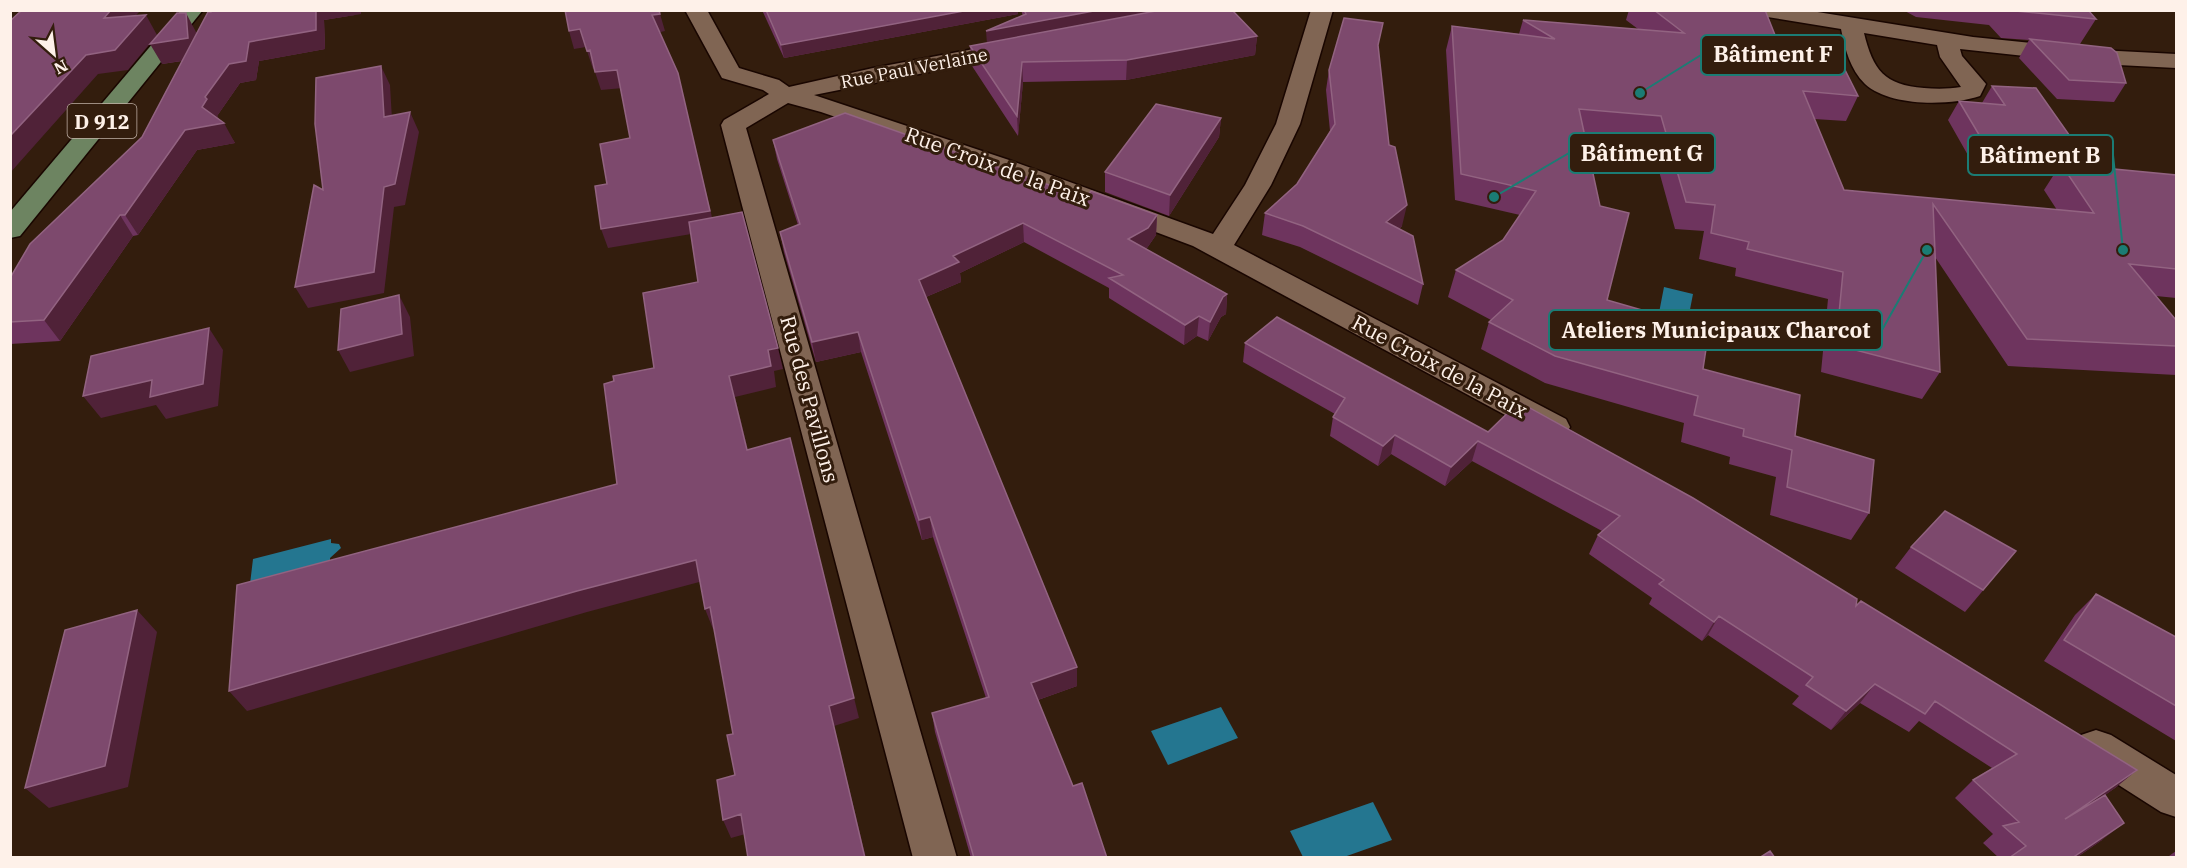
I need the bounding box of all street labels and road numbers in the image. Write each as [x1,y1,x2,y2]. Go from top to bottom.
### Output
street label: Rue Paul Verlaine [839,42,989,94]
road number: D 912 [68,104,136,138]
street label: Rue Croix de la Paix [902,119,1095,213]
street label: Rue Croix de la Paix [1347,308,1533,424]
street label: Rue des Pavillons [774,312,846,486]

